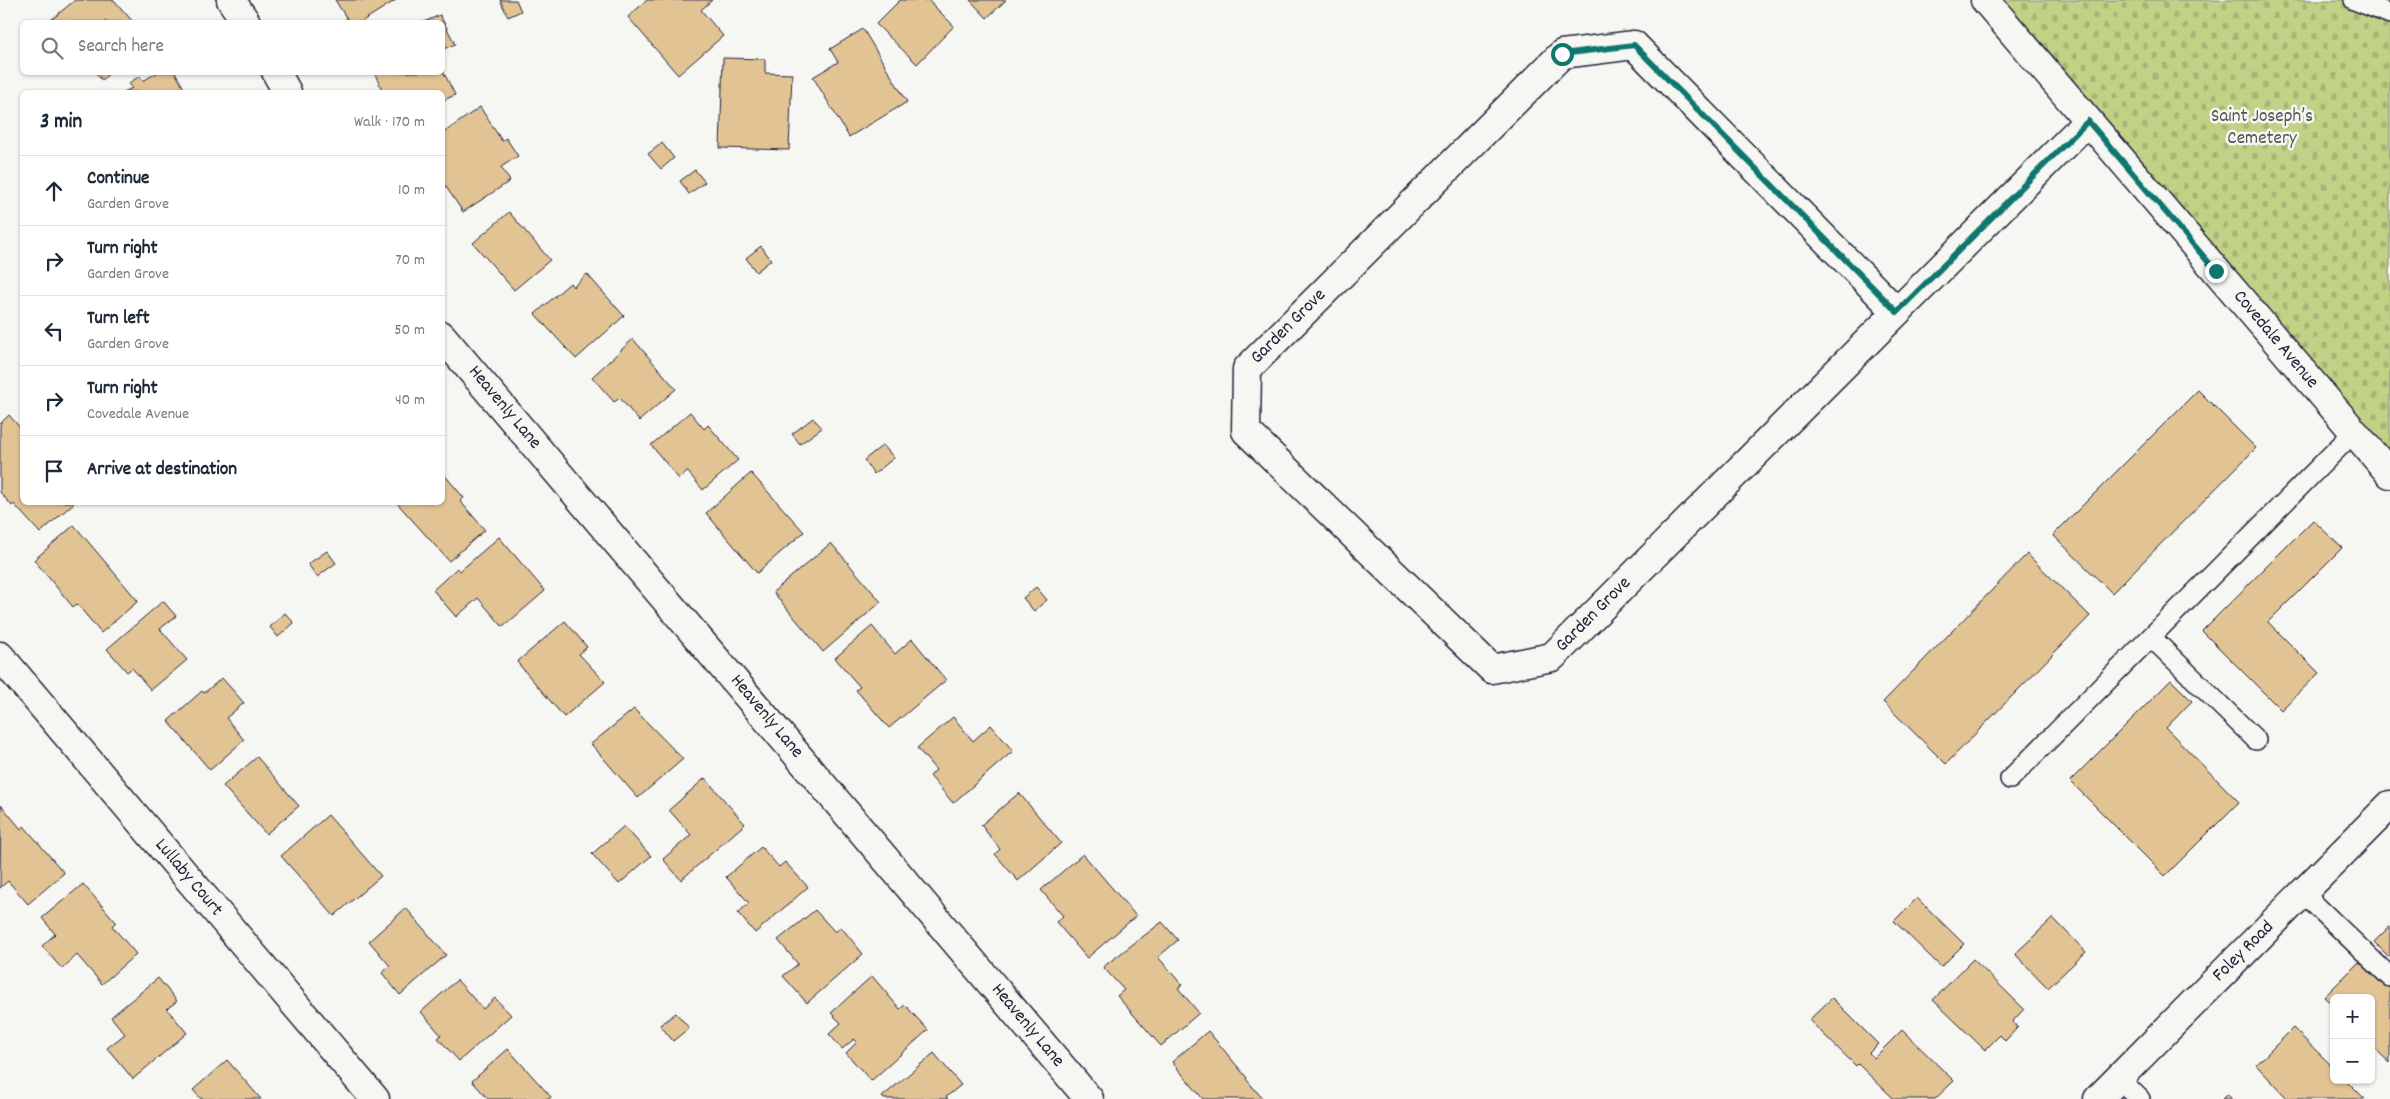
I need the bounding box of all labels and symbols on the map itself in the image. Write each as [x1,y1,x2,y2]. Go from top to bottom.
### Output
route start [1551,43,1574,66]
park label: Saint Joseph’s Cemetery [2211,104,2313,153]
route end [2205,260,2228,283]
street label: Garden Grove [1245,283,1333,371]
street label: Covedale Avenue [2226,285,2324,395]
street label: Heavenly Lane [461,360,547,456]
street label: Garden Grove [1550,571,1638,659]
street label: Heavenly Lane [723,669,809,765]
street label: Lullaby Court [147,833,229,923]
street label: Foley Road [2207,915,2281,989]
street label: Heavenly Lane [984,978,1070,1074]

